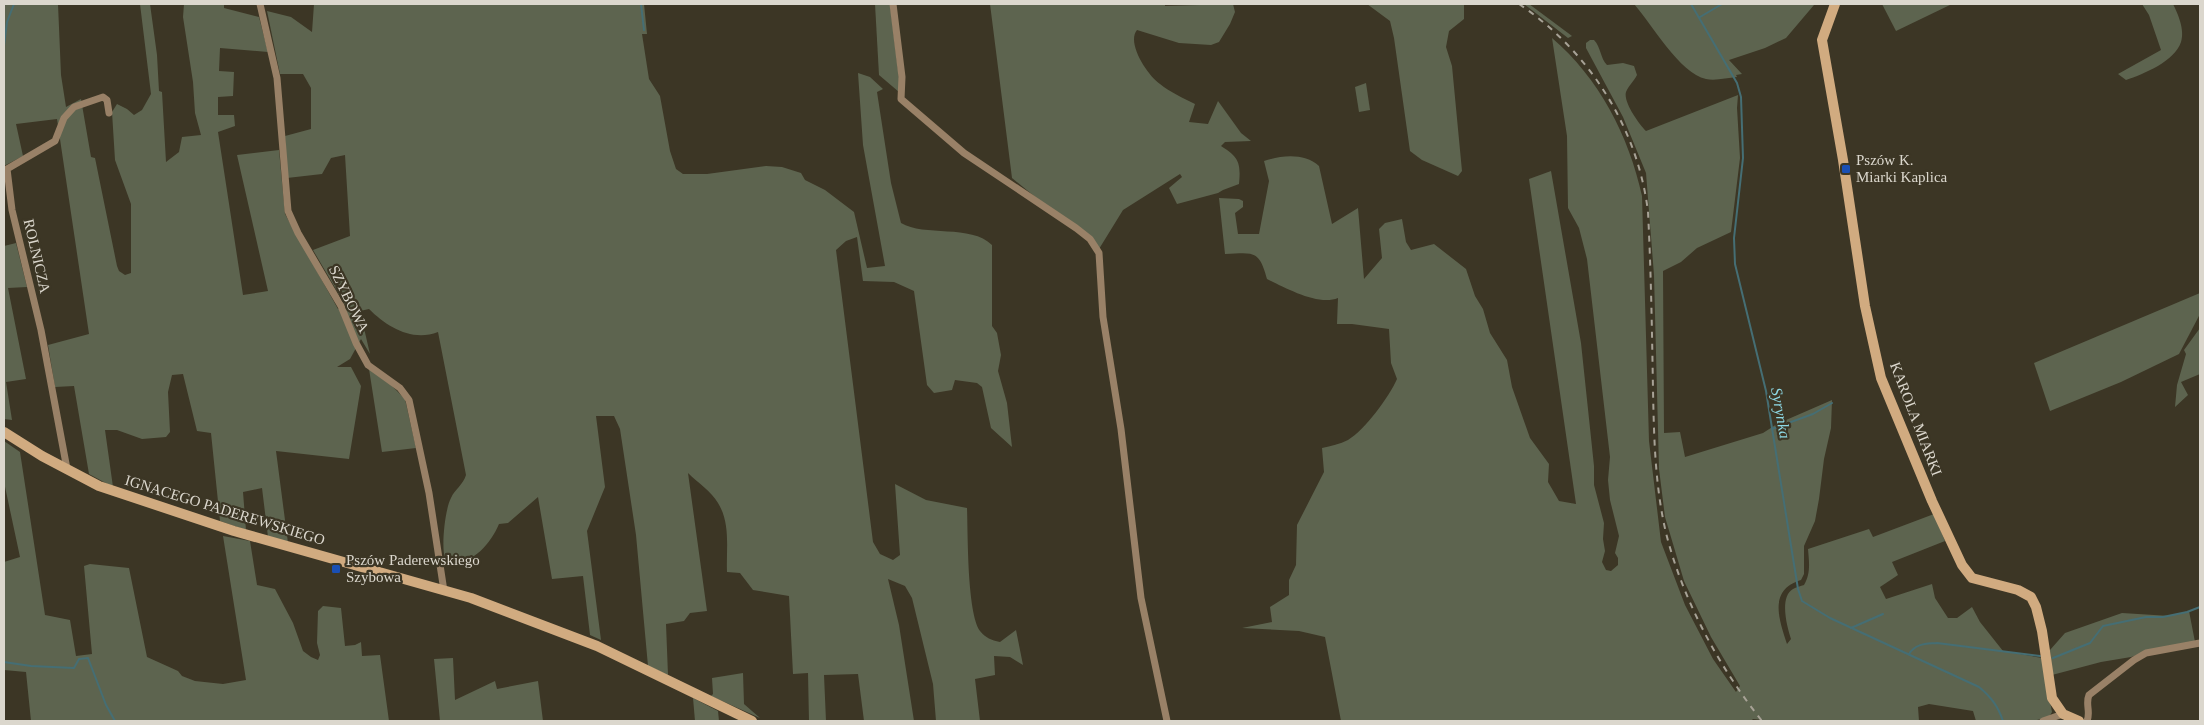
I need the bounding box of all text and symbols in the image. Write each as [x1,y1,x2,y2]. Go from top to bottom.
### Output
place label: Pszów K. Miarki Kaplica [1856,152,1948,185]
marker: Pszów K. Miarki Kaplica [1840,163,1852,175]
street label: ROLNICZA [21,217,53,295]
street label: SZYBOWA [326,263,372,335]
street label: KAROLA MIARKI [1887,360,1945,478]
water label: Syrynka [1767,386,1794,440]
street label: IGNACEGO PADEREWSKIEGO [123,472,327,548]
place label: Pszów Paderewskiego Szybowa [346,552,480,585]
marker: Pszów Paderewskiego Szybowa [330,563,342,575]

